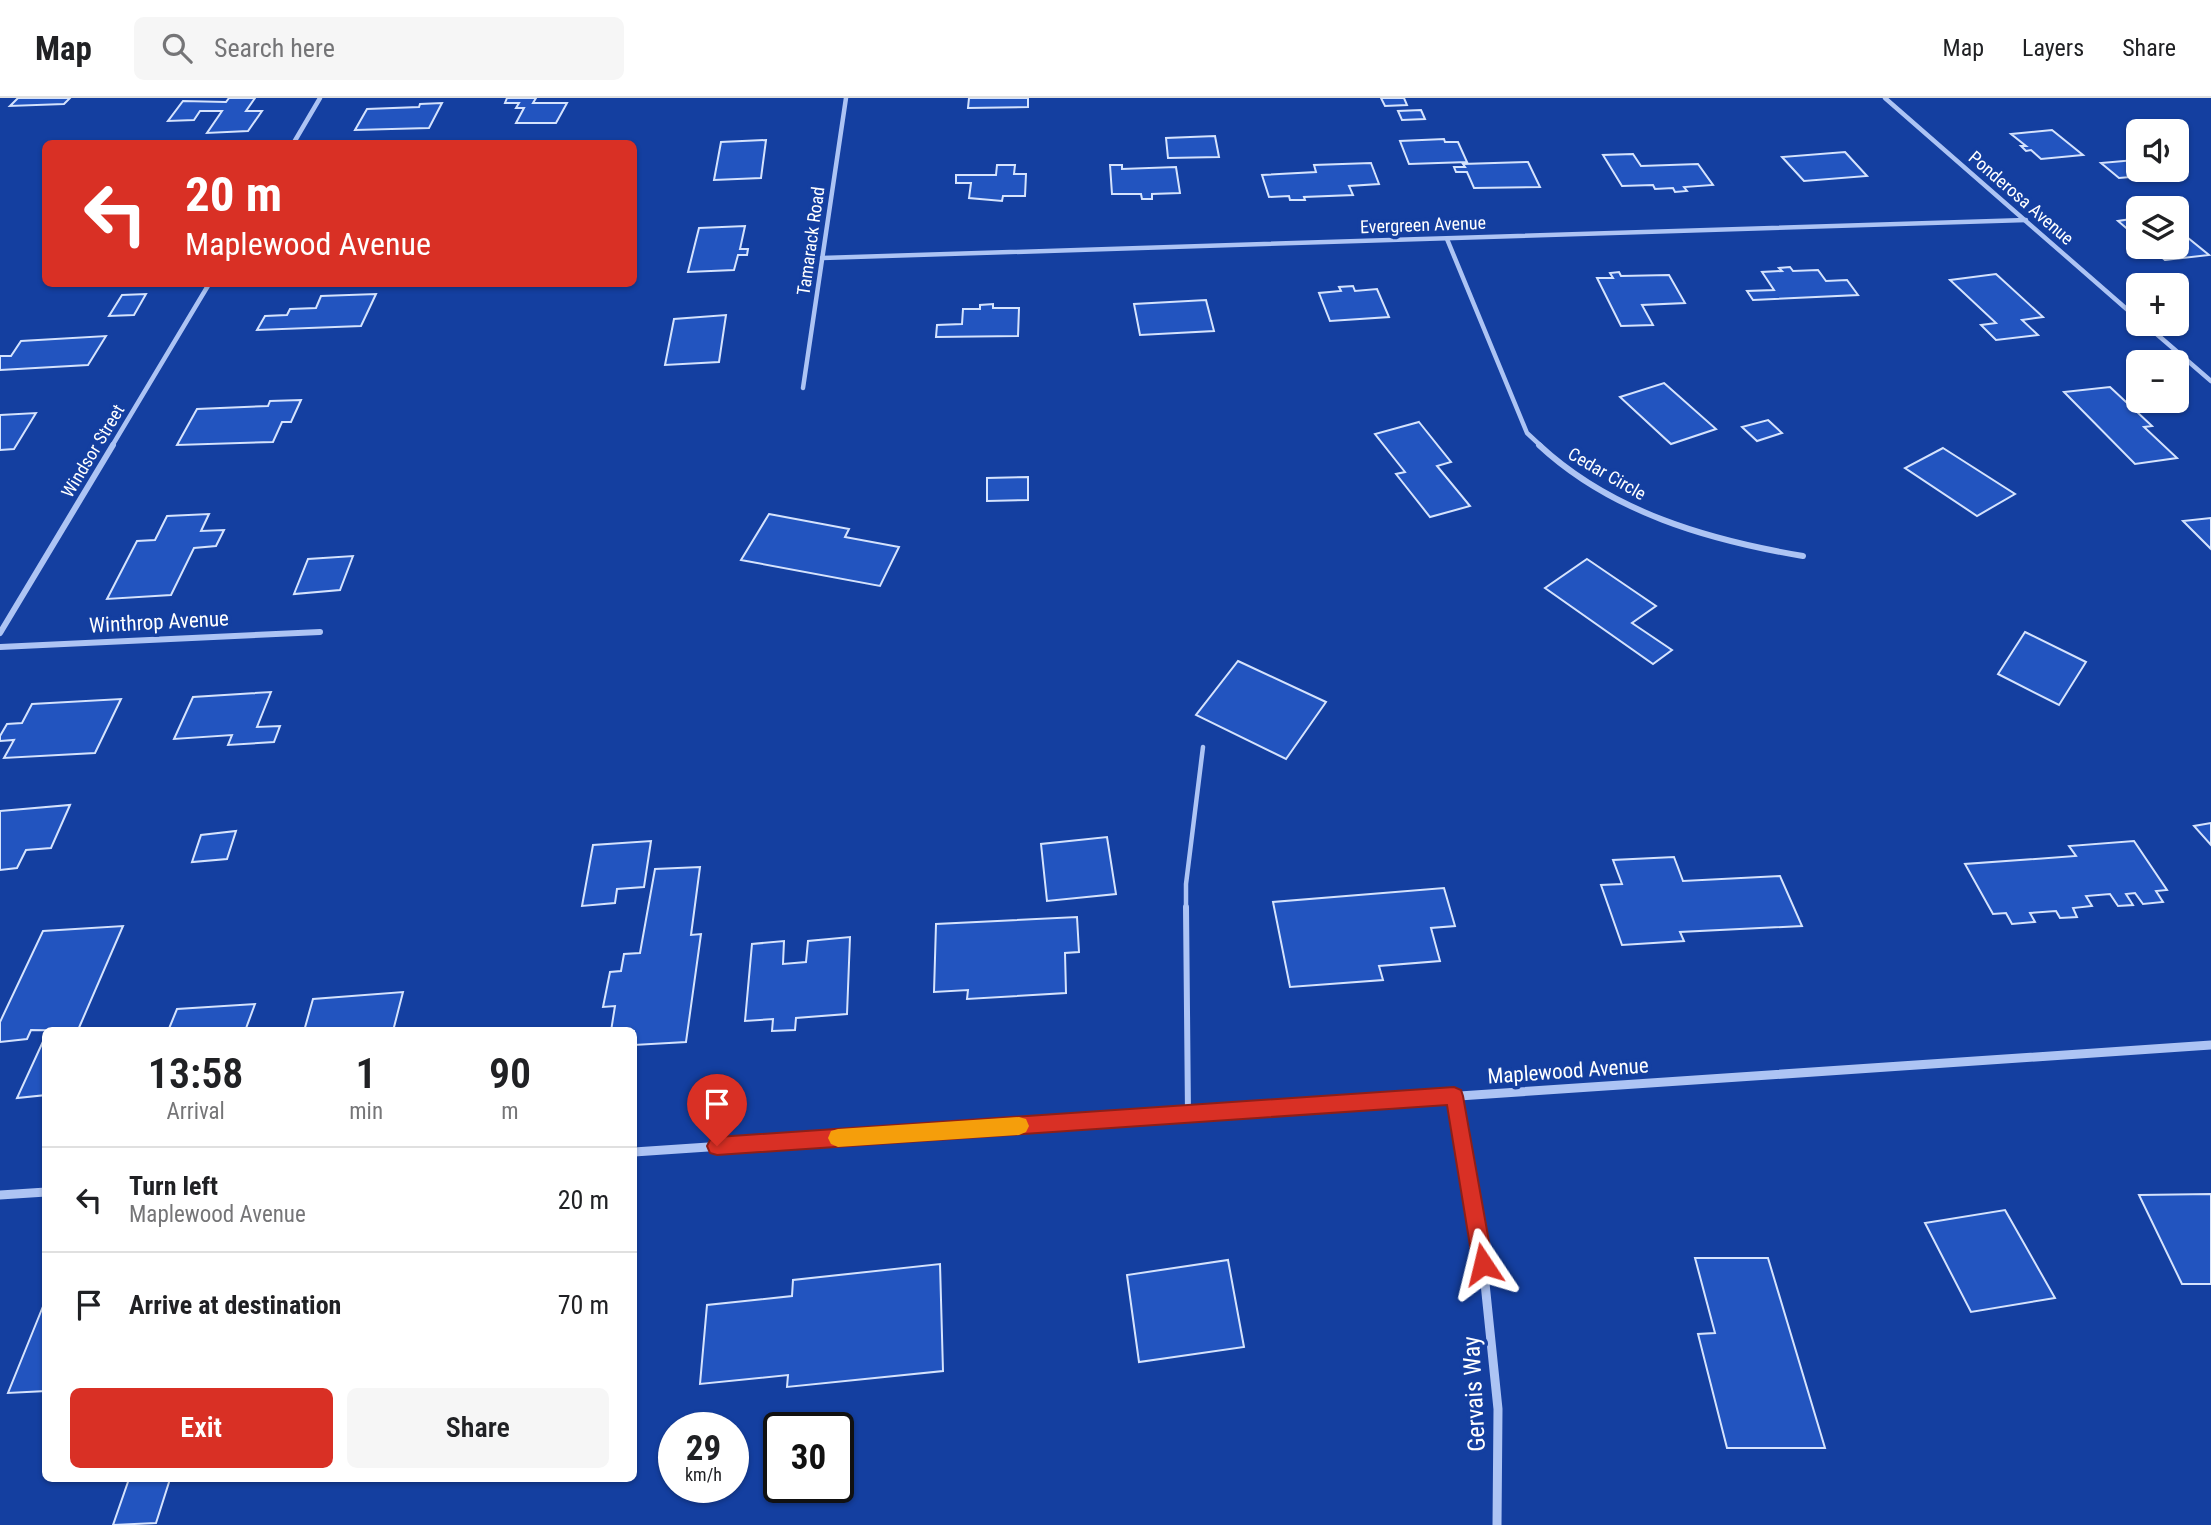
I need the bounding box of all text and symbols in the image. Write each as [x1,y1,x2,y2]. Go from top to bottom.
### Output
search box [134,17,624,80]
text: Map [35,29,92,68]
icon: search [158,29,196,67]
text: Search here [214,33,335,63]
text: Map [1943,34,1984,62]
text: Layers [2022,34,2084,62]
text: Share [2122,34,2176,62]
map controls [2126,119,2189,413]
button: sound [2126,119,2189,182]
street label: Ponderosa Avenue [1965,146,2078,249]
text: 20 m [185,166,282,223]
icon: left [70,168,161,259]
street label: Tamarack Road [792,185,829,297]
button: layers [2126,196,2189,259]
street label: Evergreen Avenue [1360,212,1486,237]
text: Maplewood Avenue [185,225,431,263]
button: + [2126,273,2189,336]
button: − [2126,350,2189,413]
street label: Windsor Street [57,401,128,501]
street label: Cedar Circle [1565,443,1650,504]
street label: Winthrop Avenue [89,606,230,638]
text: 13:58 [148,1049,243,1098]
text: 1 [356,1049,377,1098]
text: 90 [489,1049,531,1098]
street label: Maplewood Avenue [1487,1053,1649,1089]
pin [687,1074,747,1146]
icon: arrive [698,1085,736,1123]
text: Arrival [166,1098,225,1125]
text: min [349,1098,383,1125]
text: m [501,1098,519,1125]
text: Turn left [129,1171,218,1201]
icon: left [70,1181,108,1219]
text: 20 m [558,1185,609,1215]
text: Maplewood Avenue [129,1201,306,1228]
position arrow [1446,1227,1520,1301]
icon: arrive [70,1286,108,1324]
text: Arrive at destination [129,1290,341,1320]
text: 70 m [558,1290,609,1320]
street label: Gervais Way [1457,1335,1491,1453]
button: Exit [70,1388,333,1468]
button: Share [347,1388,609,1468]
speed limit sign: 30 [763,1412,854,1503]
text: 29 [686,1428,721,1469]
text: km/h [685,1464,722,1485]

